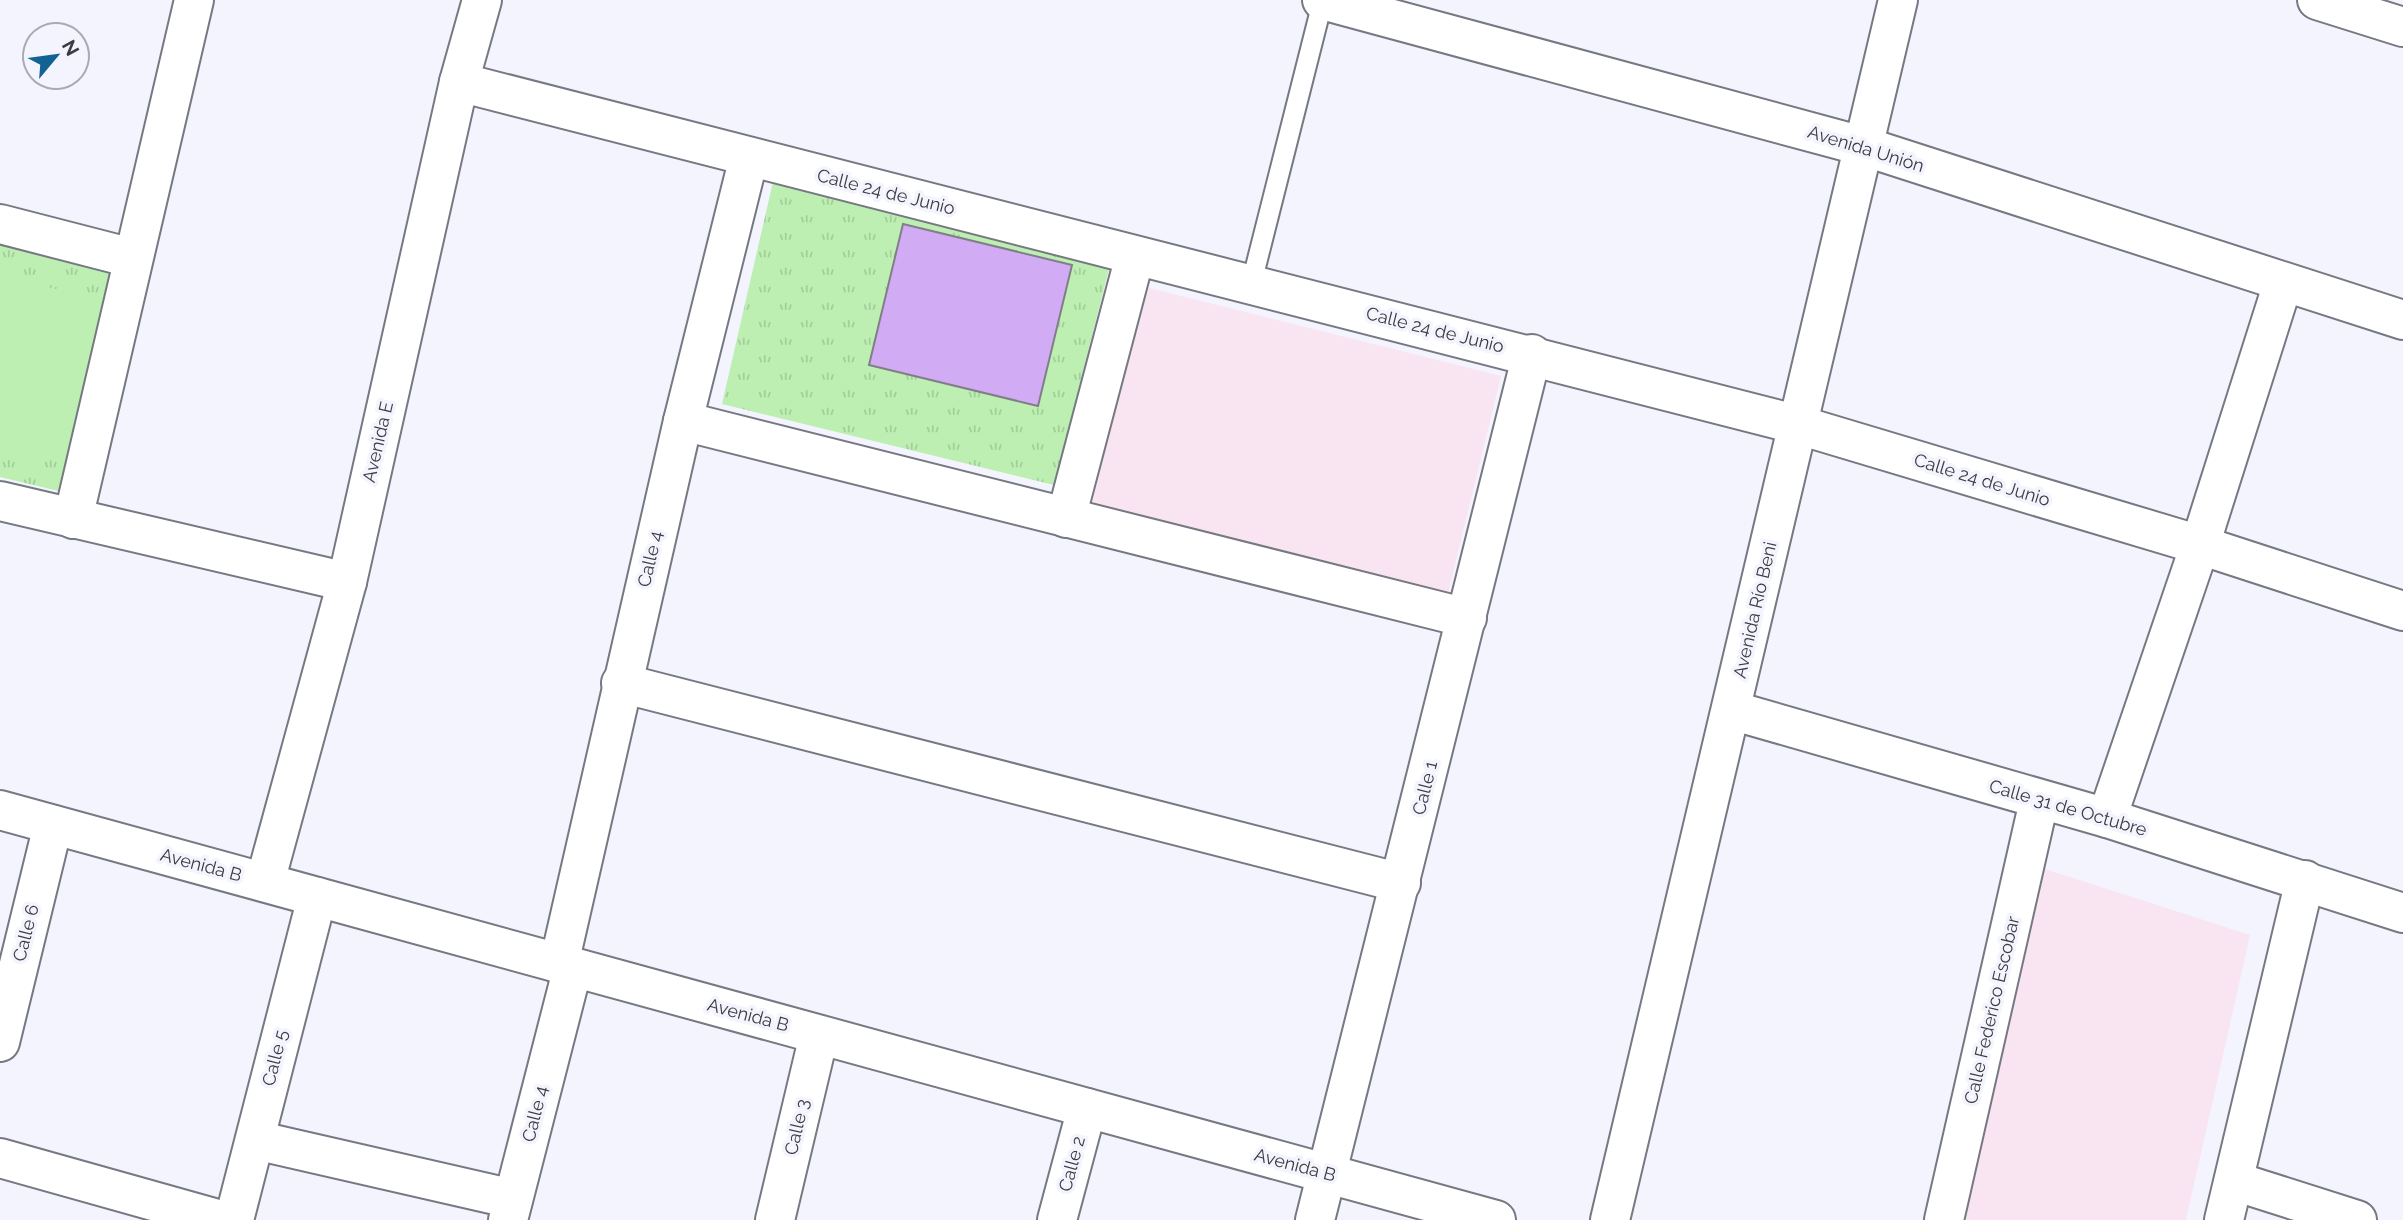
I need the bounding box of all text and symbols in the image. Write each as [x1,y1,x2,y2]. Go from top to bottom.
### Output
north arrow [21,21,91,91]
text: N [58,36,84,59]
street label: Avenida Unión [1805,121,1927,176]
street label: Calle 24 de Junio [815,164,957,219]
street label: Calle 24 de Junio [1364,302,1506,357]
street label: Avenida E [358,399,397,484]
street label: Calle 24 de Junio [1912,449,2053,510]
street label: Calle 4 [633,529,666,589]
street label: Avenida Río Beni [1729,540,1780,680]
street label: Calle 1 [1408,758,1441,817]
street label: Calle 31 de Octubre [1987,775,2150,840]
street label: Avenida B [158,844,244,885]
street label: Calle 6 [8,902,43,964]
street label: Calle Federico Escobar [1960,913,2024,1106]
street label: Avenida B [705,994,791,1035]
street label: Calle 5 [257,1028,292,1088]
street label: Calle 4 [517,1084,552,1144]
street label: Calle 3 [780,1097,813,1157]
street label: Calle 2 [1054,1134,1089,1194]
street label: Avenida B [1252,1144,1338,1185]

